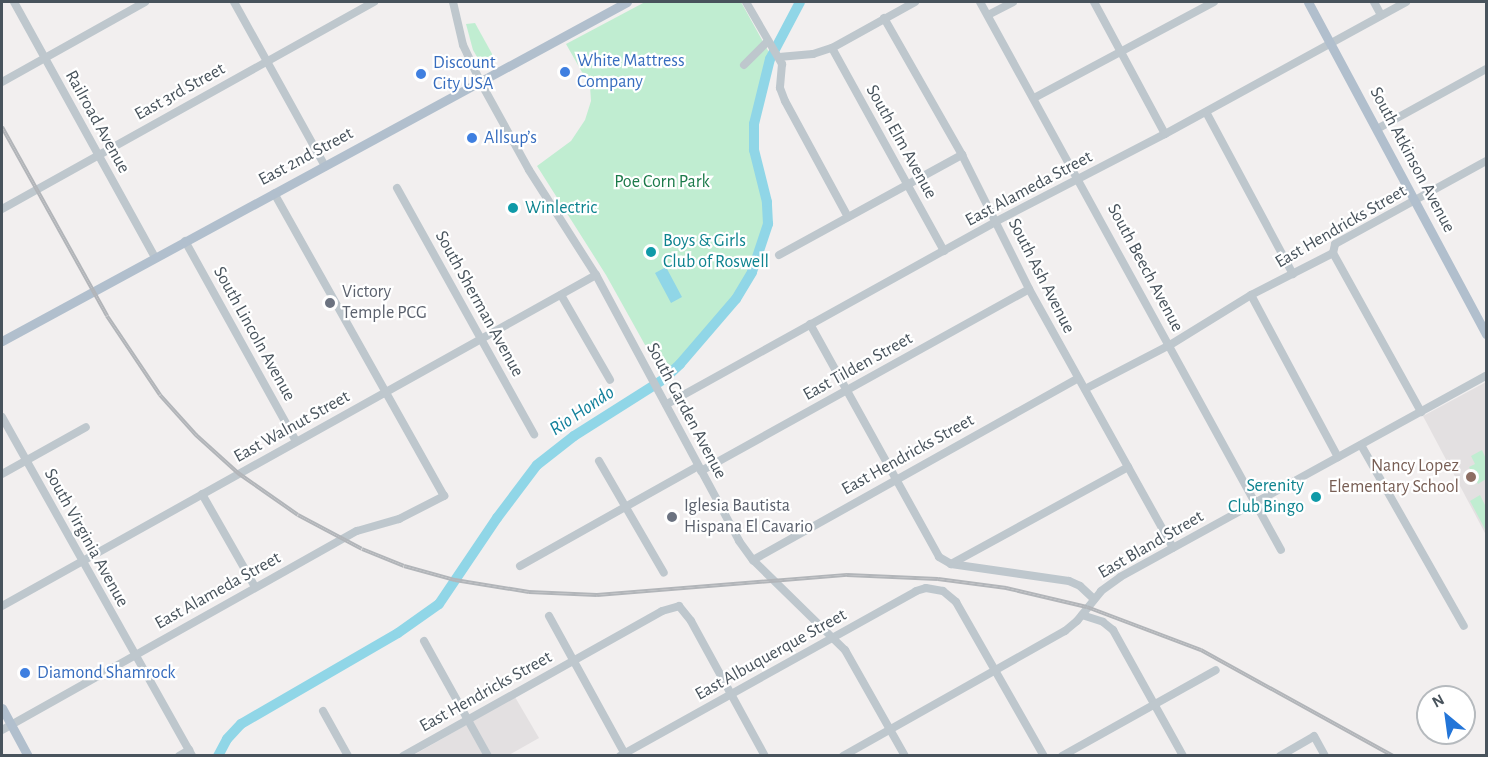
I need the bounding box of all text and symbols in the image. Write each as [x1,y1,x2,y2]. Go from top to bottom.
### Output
place label: White Mattress Company [577,51,685,94]
place label: Discount City USA [433,53,495,96]
street label: East 3rd Street [131,58,229,126]
marker: White Mattress Company [558,65,572,79]
street label: Railroad Avenue [60,67,134,177]
marker: Discount City USA [414,67,428,81]
street label: South Elm Avenue [861,81,941,203]
street label: South Atkinson Avenue [1364,83,1460,237]
street label: East 2nd Street [255,123,357,191]
place label: Allsup’s [484,127,537,149]
marker: Allsup’s [465,131,479,145]
street label: East Alameda Street [962,146,1096,232]
park label: Poe Corn Park [614,171,710,193]
street label: East Hendricks Street [1271,181,1411,273]
place label: Winlectric [525,197,597,219]
street label: South Beech Avenue [1102,200,1188,336]
marker: Winlectric [506,201,520,215]
street label: South Ash Avenue [1003,215,1079,337]
street label: South Sherman Avenue [430,227,528,381]
place label: Boys & Girls Club of Roswell [663,231,769,274]
marker: Boys & Girls Club of Roswell [644,245,658,259]
street label: South Lincoln Avenue [208,263,300,405]
place label: Victory Temple PCG [342,282,427,324]
marker: Victory Temple PCG [323,296,337,310]
street label: East Tilden Street [799,328,917,406]
street label: South Garden Avenue [641,339,731,483]
water label: Rio Hondo [545,381,619,441]
street label: East Walnut Street [230,386,354,468]
street label: East Hendricks Street [838,410,978,500]
place label: Nancy Lopez Elementary School [1329,456,1459,498]
street label: South Virginia Avenue [39,465,133,611]
marker: Nancy Lopez Elementary School [1464,470,1478,484]
place label: Serenity Club Bingo [1228,476,1304,518]
marker: Serenity Club Bingo [1309,490,1323,504]
place label: Iglesia Bautista Hispana El Cavario [684,496,813,538]
street label: East Bland Street [1094,506,1208,584]
marker: Iglesia Bautista Hispana El Cavario [665,510,679,524]
street label: East Alameda Street [151,547,285,635]
street label: East Albuquerque Street [692,604,850,706]
street label: East Hendricks Street [416,647,556,737]
place label: Diamond Shamrock [37,662,176,684]
marker: Diamond Shamrock [18,666,32,680]
north arrow [1416,685,1476,745]
text: N [1429,691,1447,711]

